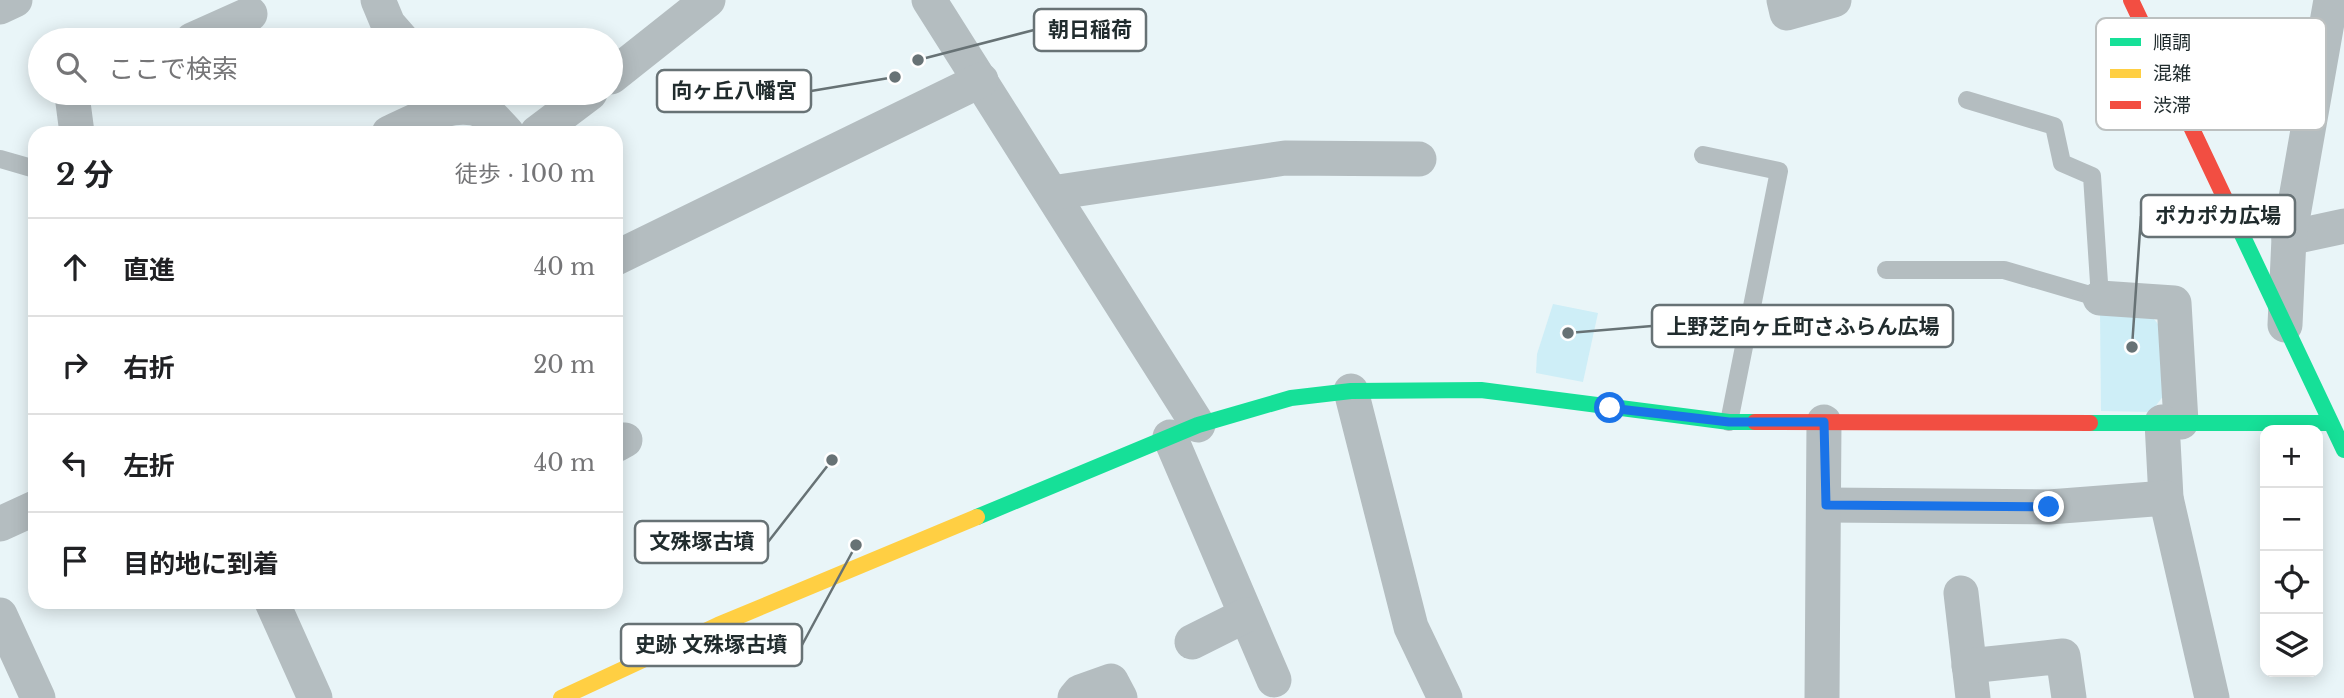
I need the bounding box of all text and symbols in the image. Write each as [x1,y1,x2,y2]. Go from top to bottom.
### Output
callout: 朝日稲荷 [1034,9,1146,51]
text: 朝日稲荷 [1048,17,1132,43]
legend [2096,18,2326,130]
search box [28,28,623,105]
text: 順調 [2153,31,2191,54]
icon: search [52,48,90,86]
text: ここで検索 [108,53,238,85]
text: 混雑 [2153,62,2191,85]
callout: 向ヶ丘八幡宮 [657,70,811,112]
text: 向ヶ丘八幡宮 [671,78,797,104]
text: 渋滞 [2153,94,2191,117]
text: 2 分 [56,156,114,193]
text: 徒歩 · 100 m [455,160,595,188]
callout: ポカポカ広場 [2141,195,2295,237]
text: ポカポカ広場 [2155,203,2281,229]
icon: ahead [56,248,94,286]
text: 40 m [534,253,595,281]
text: 直進 [123,254,175,286]
callout: 上野芝向ヶ丘町さふらん広場 [1652,305,1953,347]
text: 上野芝向ヶ丘町さふらん広場 [1667,314,1940,340]
icon: right [56,346,94,384]
text: 20 m [533,351,595,379]
text: 右折 [123,352,175,384]
route start [1594,392,1625,423]
map controls [2260,425,2323,677]
button: + [2260,425,2323,488]
icon: left [56,444,94,482]
text: 40 m [534,449,595,477]
text: 左折 [123,450,175,482]
button: − [2260,488,2323,551]
route end [2033,491,2064,522]
callout: 文殊塚古墳 [635,521,768,563]
text: 文殊塚古墳 [650,529,755,555]
icon: arrive [56,542,94,580]
text: 目的地に到着 [123,548,279,580]
button: locate [2260,551,2323,614]
button: layers [2260,614,2323,677]
callout: 史跡 文殊塚古墳 [621,624,802,666]
text: 史跡 文殊塚古墳 [635,632,787,658]

